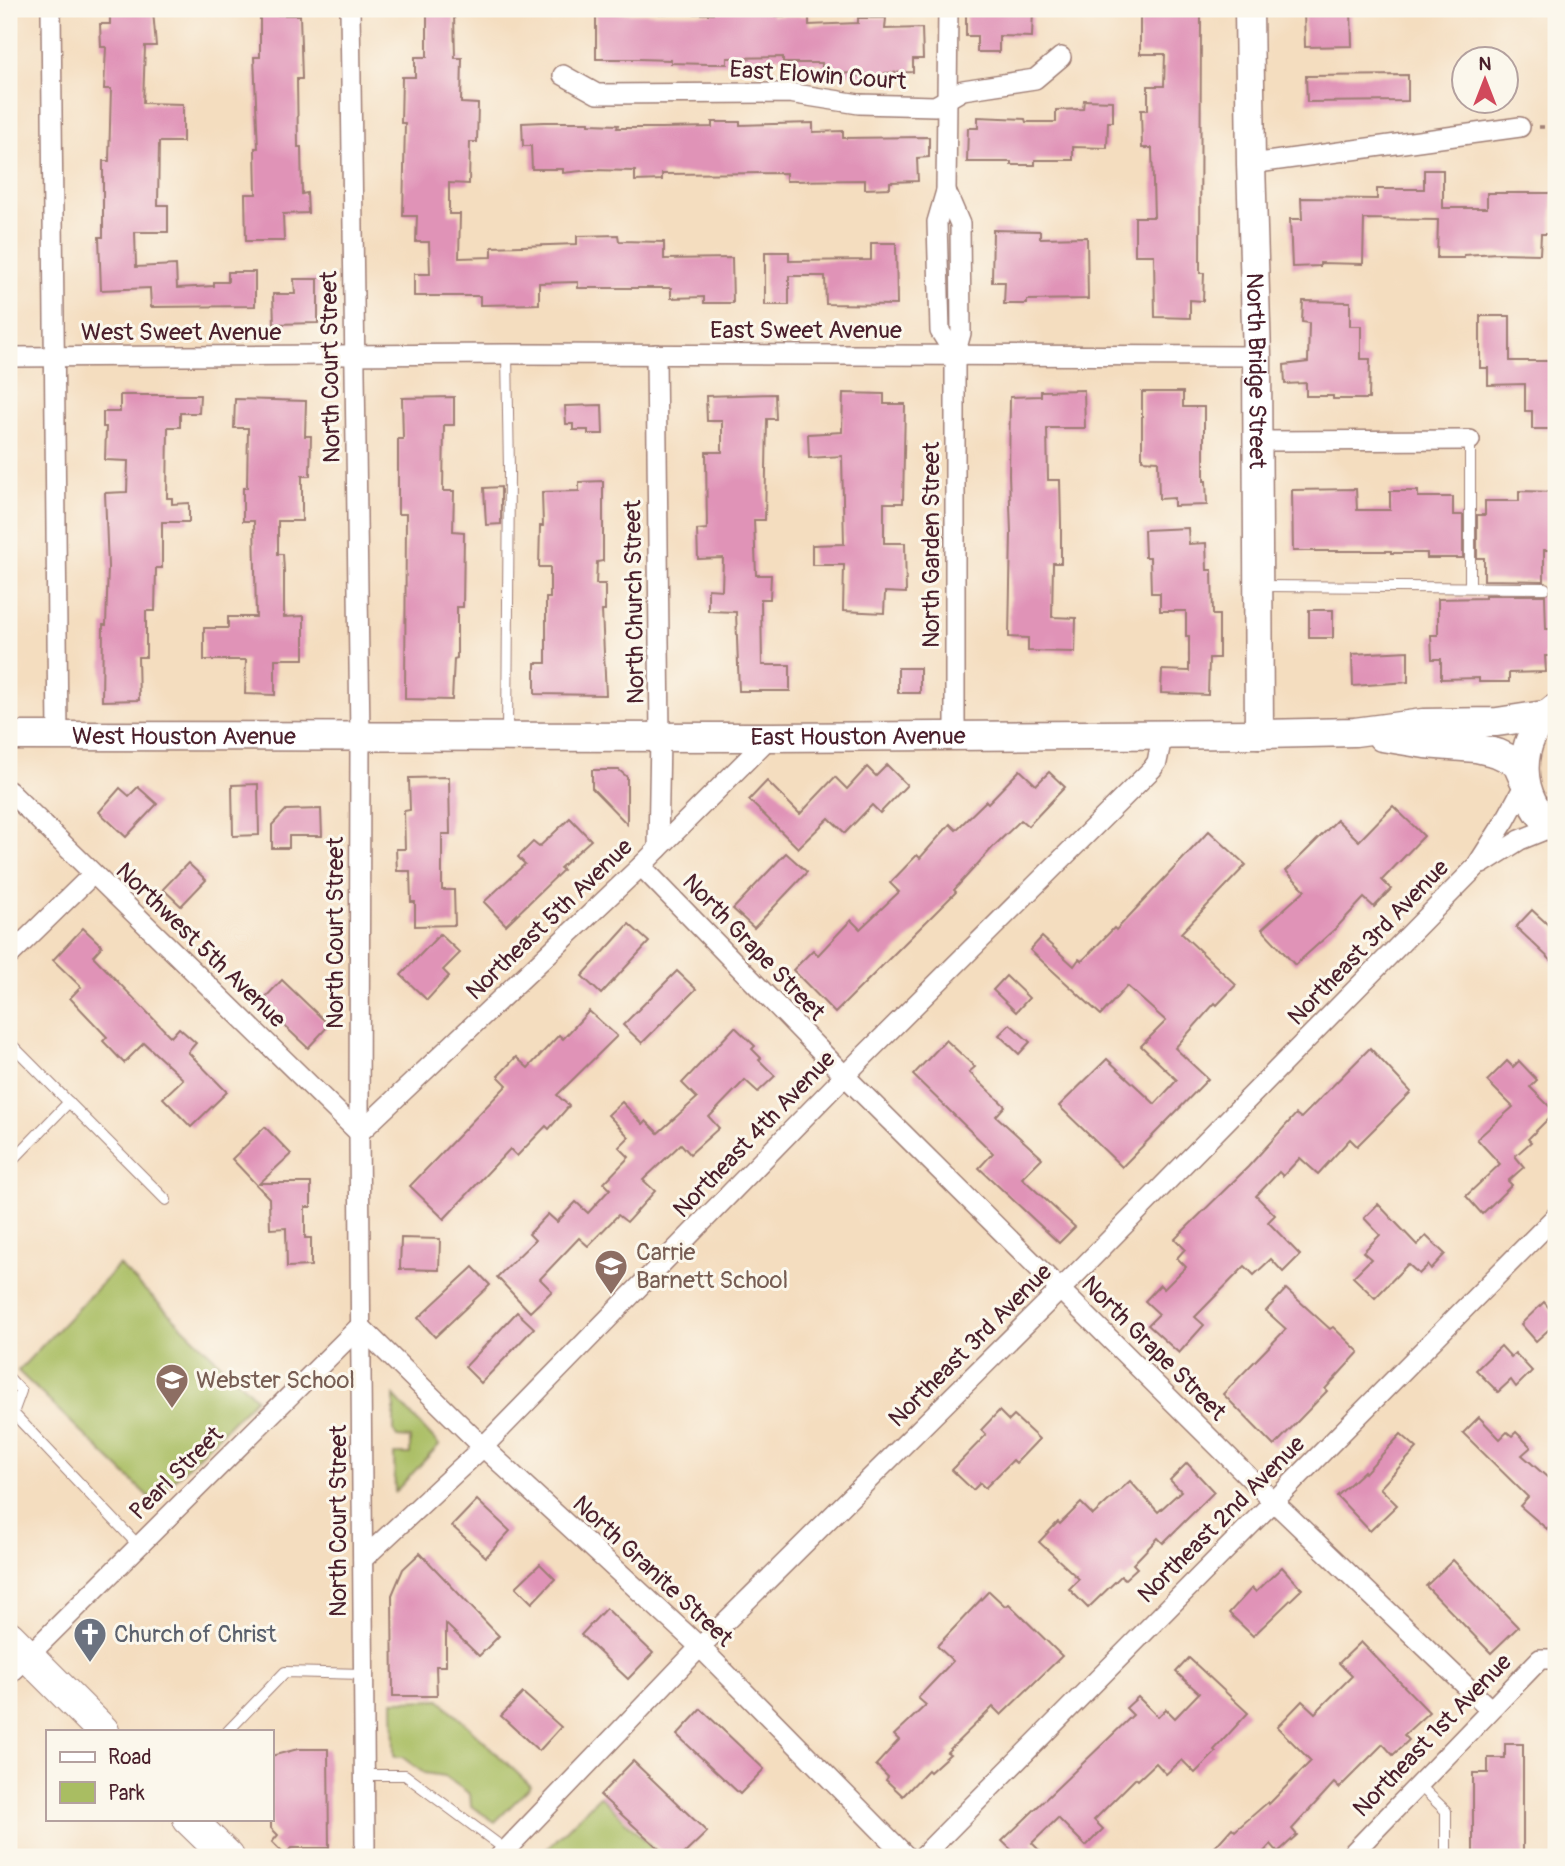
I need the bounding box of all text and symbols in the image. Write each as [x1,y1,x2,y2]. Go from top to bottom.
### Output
north arrow [1450,46,1520,116]
text: N [1479,52,1492,76]
street label: East Elowin Court [729,55,908,96]
street label: North Court Street [314,270,347,463]
street label: North Bridge Street [1239,272,1272,469]
street label: East Sweet Avenue [710,316,902,345]
street label: West Sweet Avenue [81,318,281,347]
street label: North Garden Street [917,442,946,648]
street label: North Church Street [618,499,651,704]
street label: West Houston Avenue [72,722,296,751]
street label: East Houston Avenue [750,722,966,752]
street label: Northeast 5th Avenue [460,832,639,1006]
street label: North Court Street [321,837,350,1029]
street label: Northeast 3rd Avenue [1282,853,1455,1031]
street label: Northwest 5th Avenue [110,857,292,1034]
street label: North Grape Street [676,868,831,1027]
street label: Northeast 4th Avenue [667,1045,842,1224]
place label: Carrie Barnett School [636,1238,788,1295]
school or university icon: Carrie Barnett School [592,1247,630,1296]
street label: Northeast 3rd Avenue [883,1257,1058,1433]
street label: North Grape Street [1075,1270,1232,1427]
school or university icon: Webster School [153,1361,191,1410]
place label: Webster School [196,1366,355,1395]
street label: Pearl Street [123,1420,230,1526]
street label: North Court Street [324,1425,353,1617]
street label: Northeast 2nd Avenue [1132,1429,1311,1609]
street label: North Granite Street [567,1490,739,1653]
church icon: Church of Christ [71,1615,109,1664]
place label: Church of Christ [114,1620,277,1649]
street label: Northeast 1st Avenue [1347,1647,1518,1823]
legend [46,1730,273,1820]
text: Road [108,1744,152,1771]
text: Park [108,1780,145,1807]

